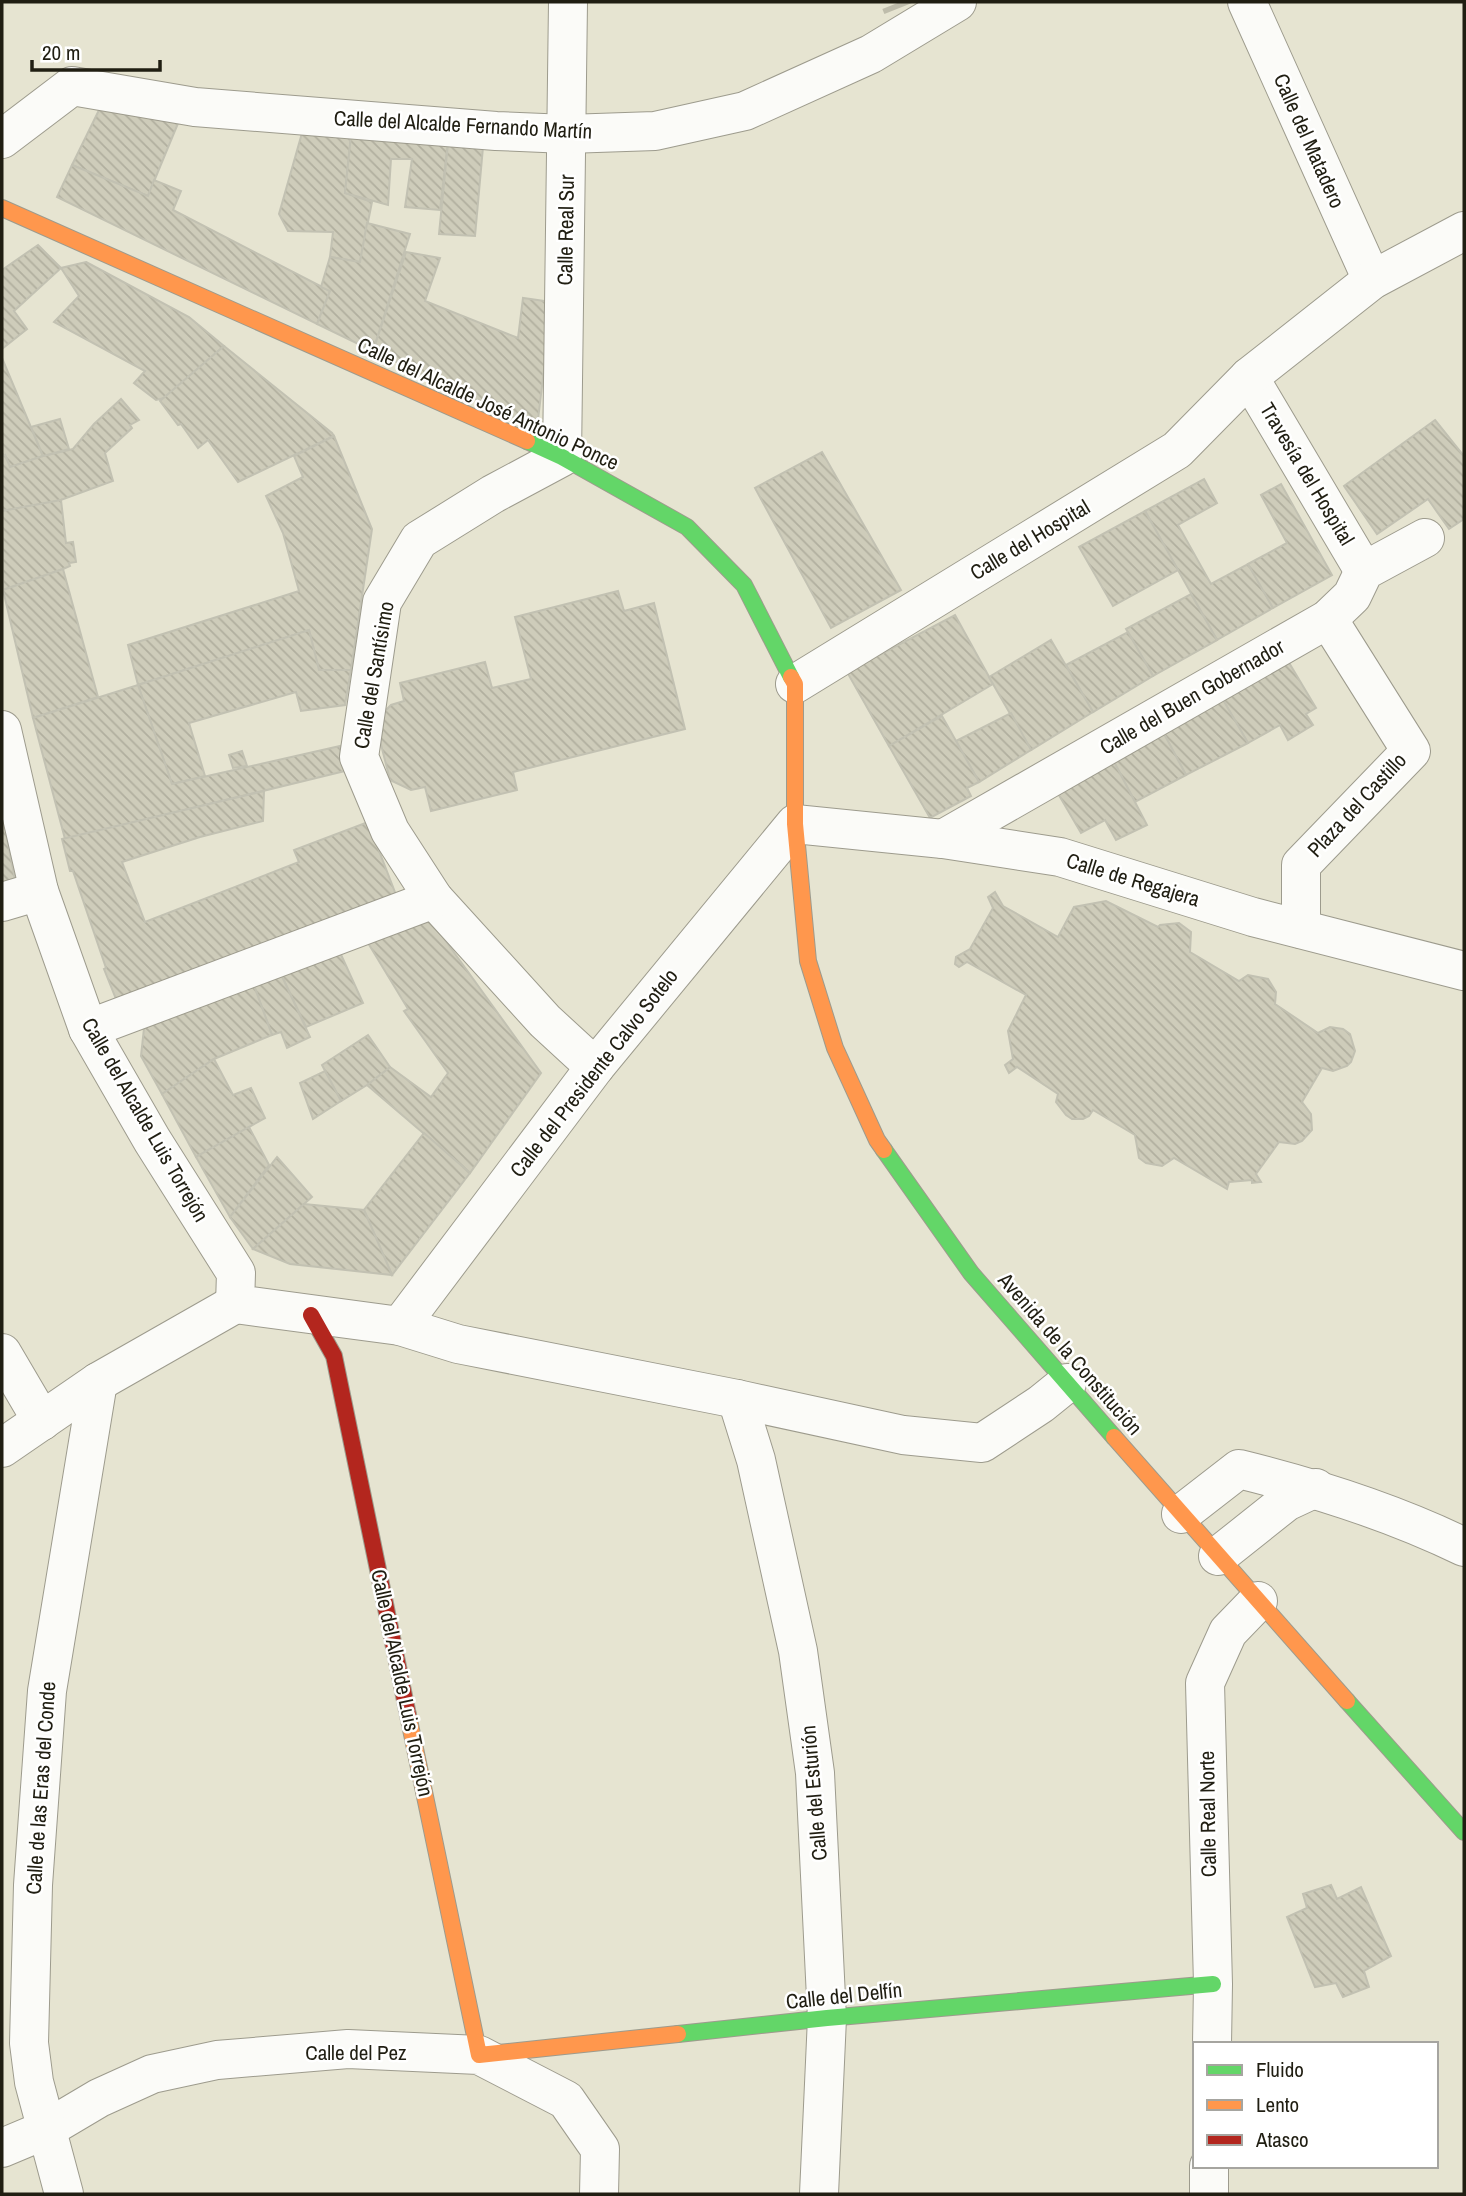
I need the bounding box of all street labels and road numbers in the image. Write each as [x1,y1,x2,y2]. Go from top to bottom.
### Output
street label: Calle del Matadero [1267,69,1352,213]
street label: Calle del Alcalde Fernando Martín [333,103,593,146]
street label: Calle Real Sur [550,174,581,286]
street label: Calle del Alcalde José Antonio Ponce [353,330,624,477]
street label: Travesía del Hospital [1253,397,1362,551]
street label: Calle del Hospital [964,492,1095,587]
street label: Calle del Santísimo [346,599,401,751]
street label: Calle del Buen Gobernador [1094,632,1290,761]
street label: Plaza del Castillo [1301,746,1413,863]
street label: Calle de Regajera [1063,846,1204,914]
street label: Calle del Presidente Calvo Sotelo [503,962,684,1183]
street label: Calle del Alcalde Luis Torrejón [75,1012,216,1227]
street label: Avenida de la Constitución [991,1265,1149,1441]
street label: Calle del Alcalde Luis Torrejón [364,1567,441,1799]
street label: Calle de las Eras del Conde [19,1680,62,1895]
street label: Calle del Esturión [793,1724,834,1862]
street label: Calle Real Norte [1192,1751,1223,1877]
street label: Calle del Delfín [784,1975,904,2016]
street label: Calle del Pez [305,2038,407,2067]

